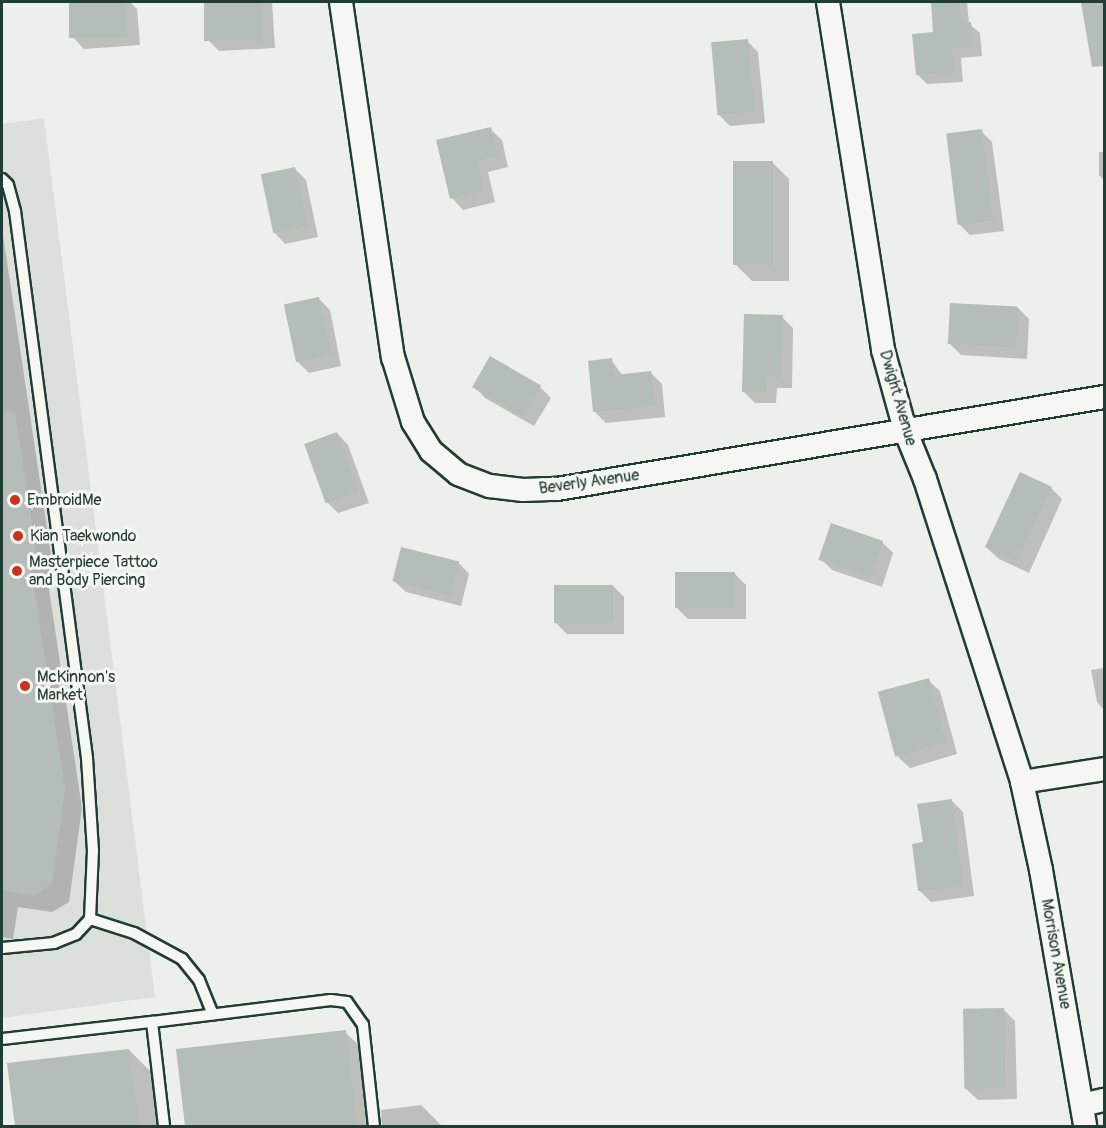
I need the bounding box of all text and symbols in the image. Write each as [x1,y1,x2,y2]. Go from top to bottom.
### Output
street label: Dwight Avenue [875,348,921,448]
street label: Beverly Avenue [538,465,640,499]
place label: EmbroidMe [27,490,101,510]
marker: EmbroidMe [8,493,22,507]
place label: Kian Taekwondo [30,526,136,546]
marker: Kian Taekwondo [11,529,25,543]
place label: Masterpiece Tattoo and Body Piercing [29,552,158,590]
marker: Masterpiece Tattoo and Body Piercing [10,564,24,578]
place label: McKinnon's Market [37,667,115,705]
marker: McKinnon's Market [18,679,32,693]
street label: Morrison Avenue [1037,897,1075,1011]

